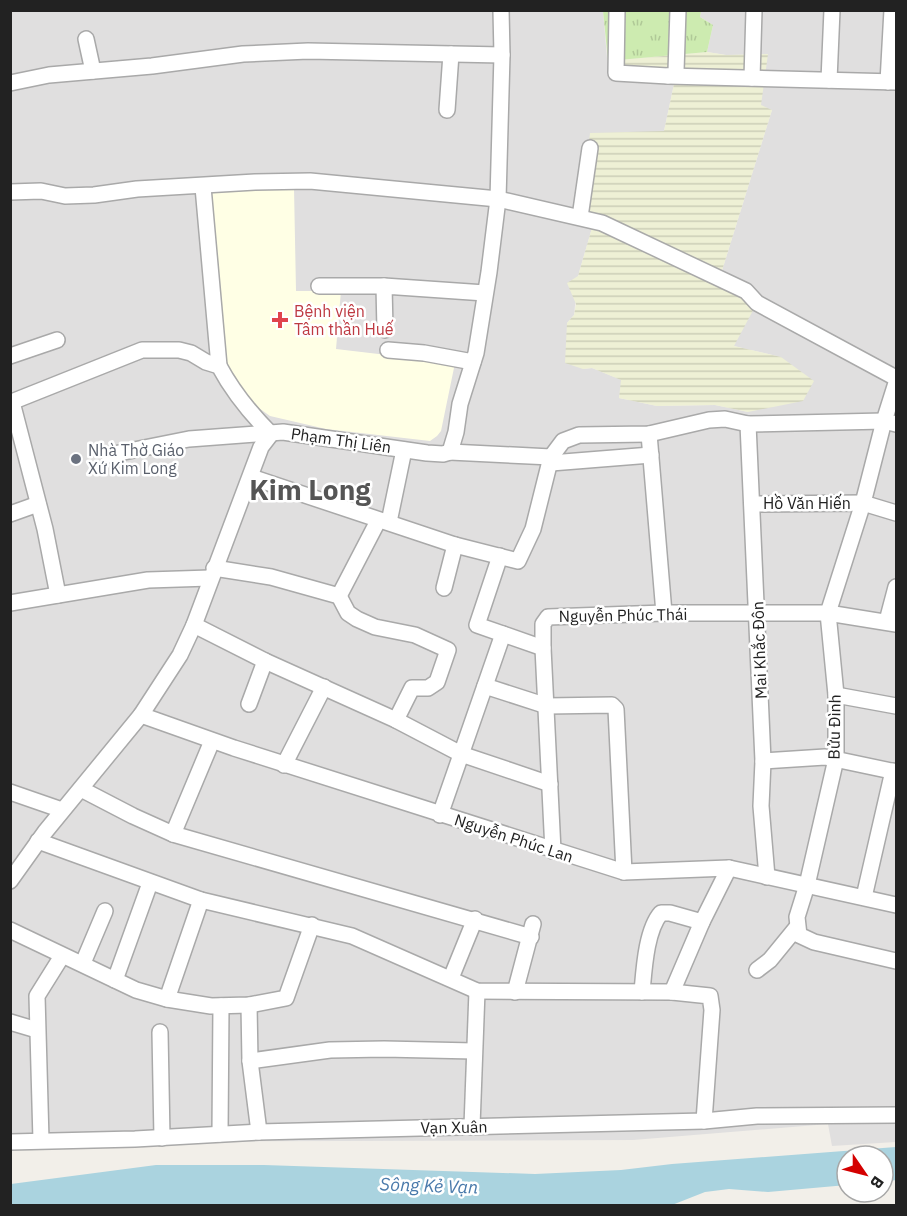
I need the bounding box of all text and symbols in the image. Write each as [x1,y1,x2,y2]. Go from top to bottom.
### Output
place label: Bệnh viện Tâm thần Huế [294,301,394,339]
marker: Bệnh viện Tâm thần Huế [271,311,289,329]
street label: Phạm Thị Liên [290,423,392,457]
place label: Nhà Thờ Giáo Xứ Kim Long [88,440,184,478]
marker: Nhà Thờ Giáo Xứ Kim Long [69,452,83,466]
district label: Kim Long [249,471,371,508]
street label: Hồ Văn Hiến [763,493,851,513]
street label: Mai Khắc Đôn [747,601,771,699]
street label: Nguyễn Phúc Thái [558,604,688,626]
street label: Bửu Đình [823,694,845,760]
street label: Nguyễn Phúc Lan [452,809,576,867]
street label: Vạn Xuân [420,1116,488,1138]
north arrow [835,1144,895,1204]
water label: Sông Kẻ Vạn [379,1172,479,1199]
text: B [866,1172,889,1193]

